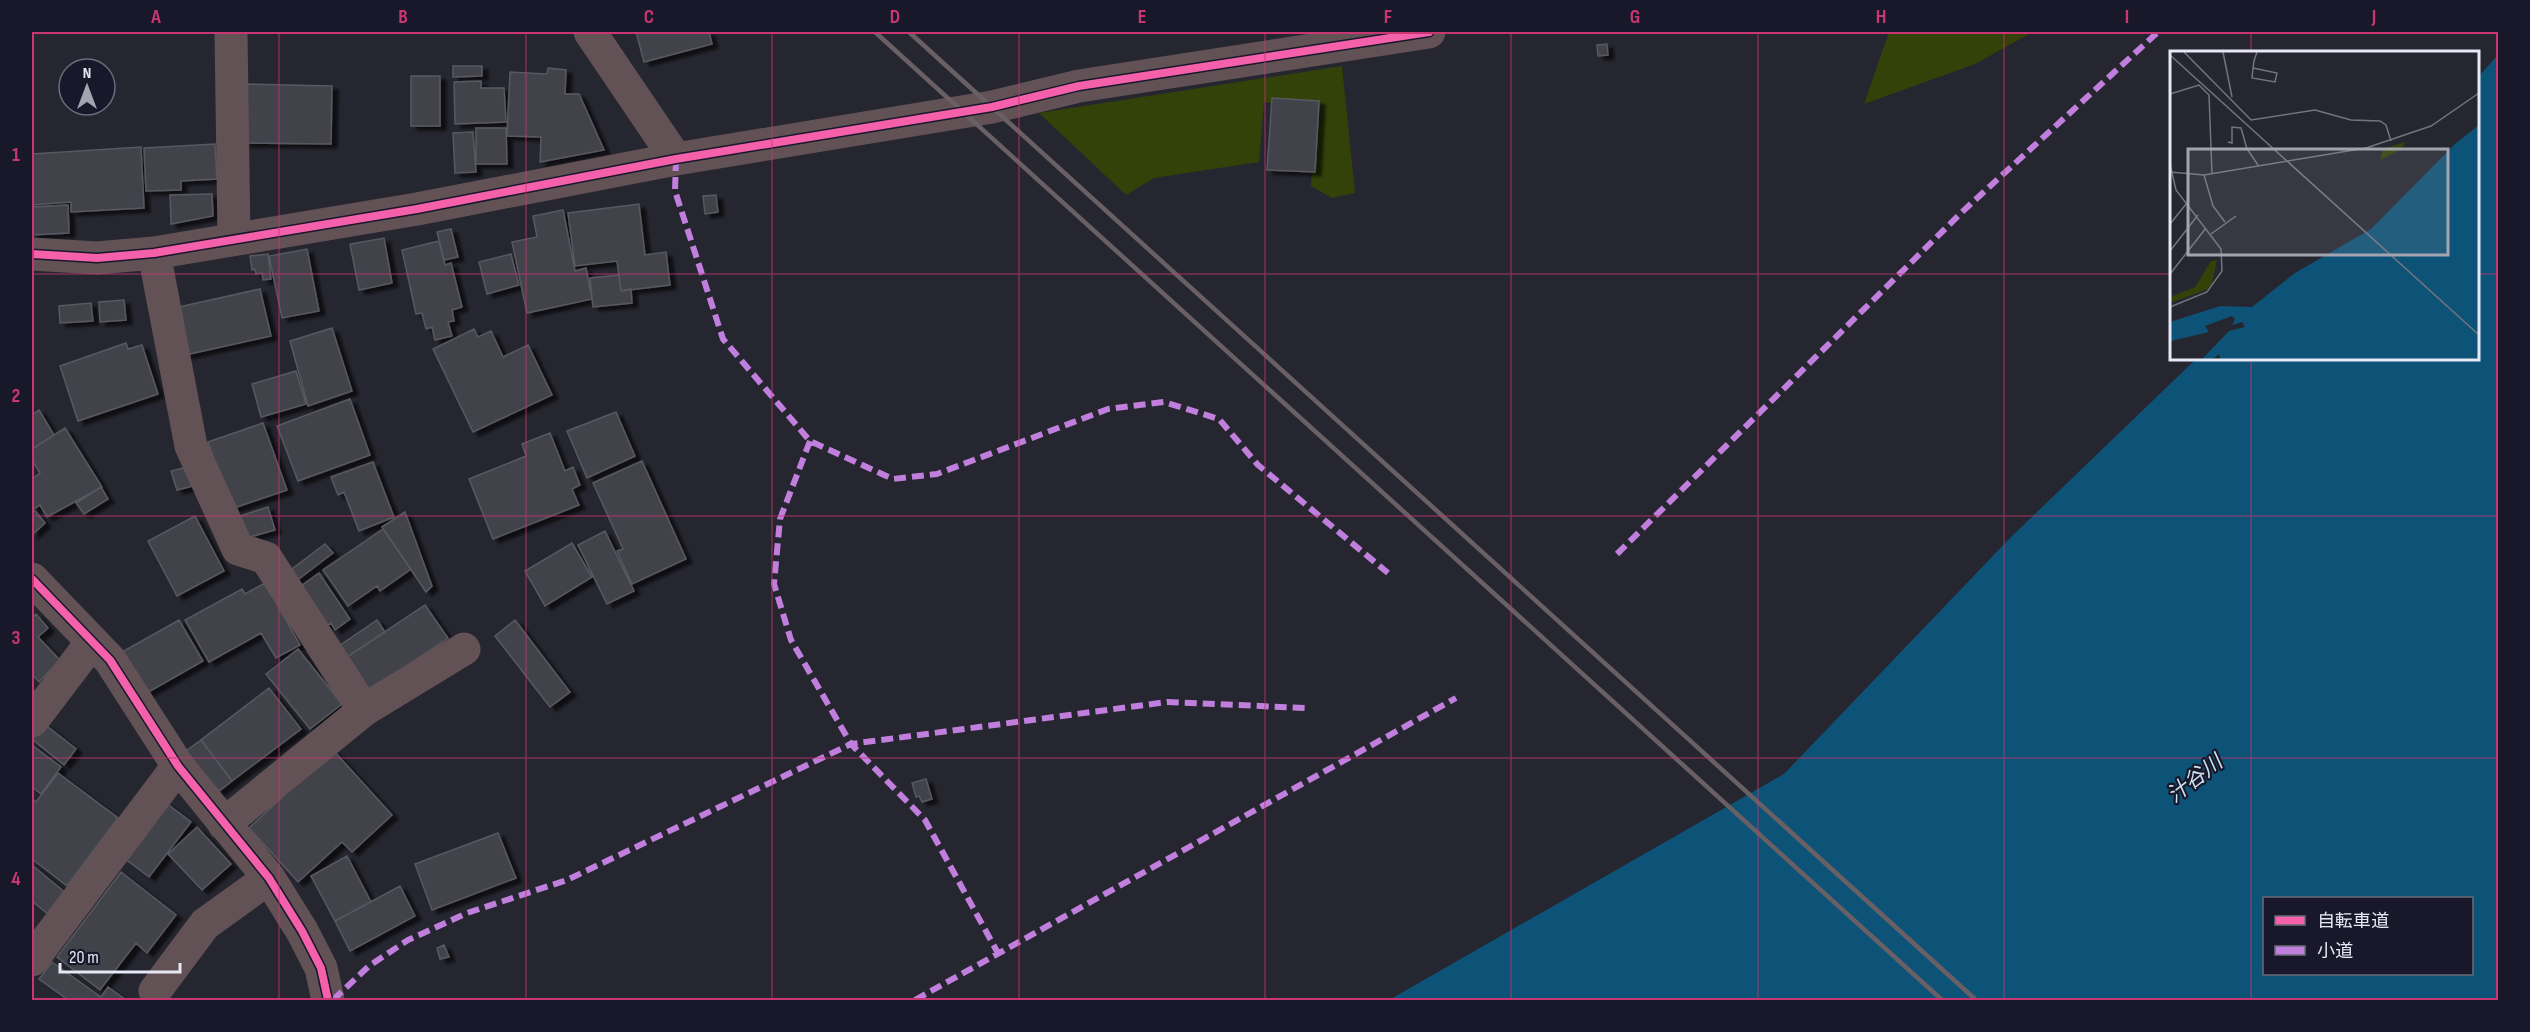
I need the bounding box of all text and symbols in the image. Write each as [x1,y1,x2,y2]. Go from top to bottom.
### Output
text: A [150,5,161,29]
text: B [398,5,408,29]
text: C [644,5,654,29]
text: D [890,5,900,29]
text: E [1138,5,1146,29]
text: F [1384,5,1392,29]
text: G [1630,5,1640,29]
text: H [1876,5,1886,29]
text: I [2125,5,2129,29]
text: J [2371,5,2376,29]
inset map [2170,51,2479,360]
north arrow [57,57,117,117]
text: N [83,64,91,83]
text: 1 [12,143,20,167]
text: 2 [12,384,20,408]
text: 3 [12,626,21,650]
water label: 汁谷川 [2162,749,2229,808]
text: 4 [11,867,21,891]
legend [2263,897,2473,975]
text: 自転車道 [2317,911,2389,932]
scale bar [60,936,180,974]
text: 小道 [2317,941,2353,962]
text: 20 m [69,947,99,968]

